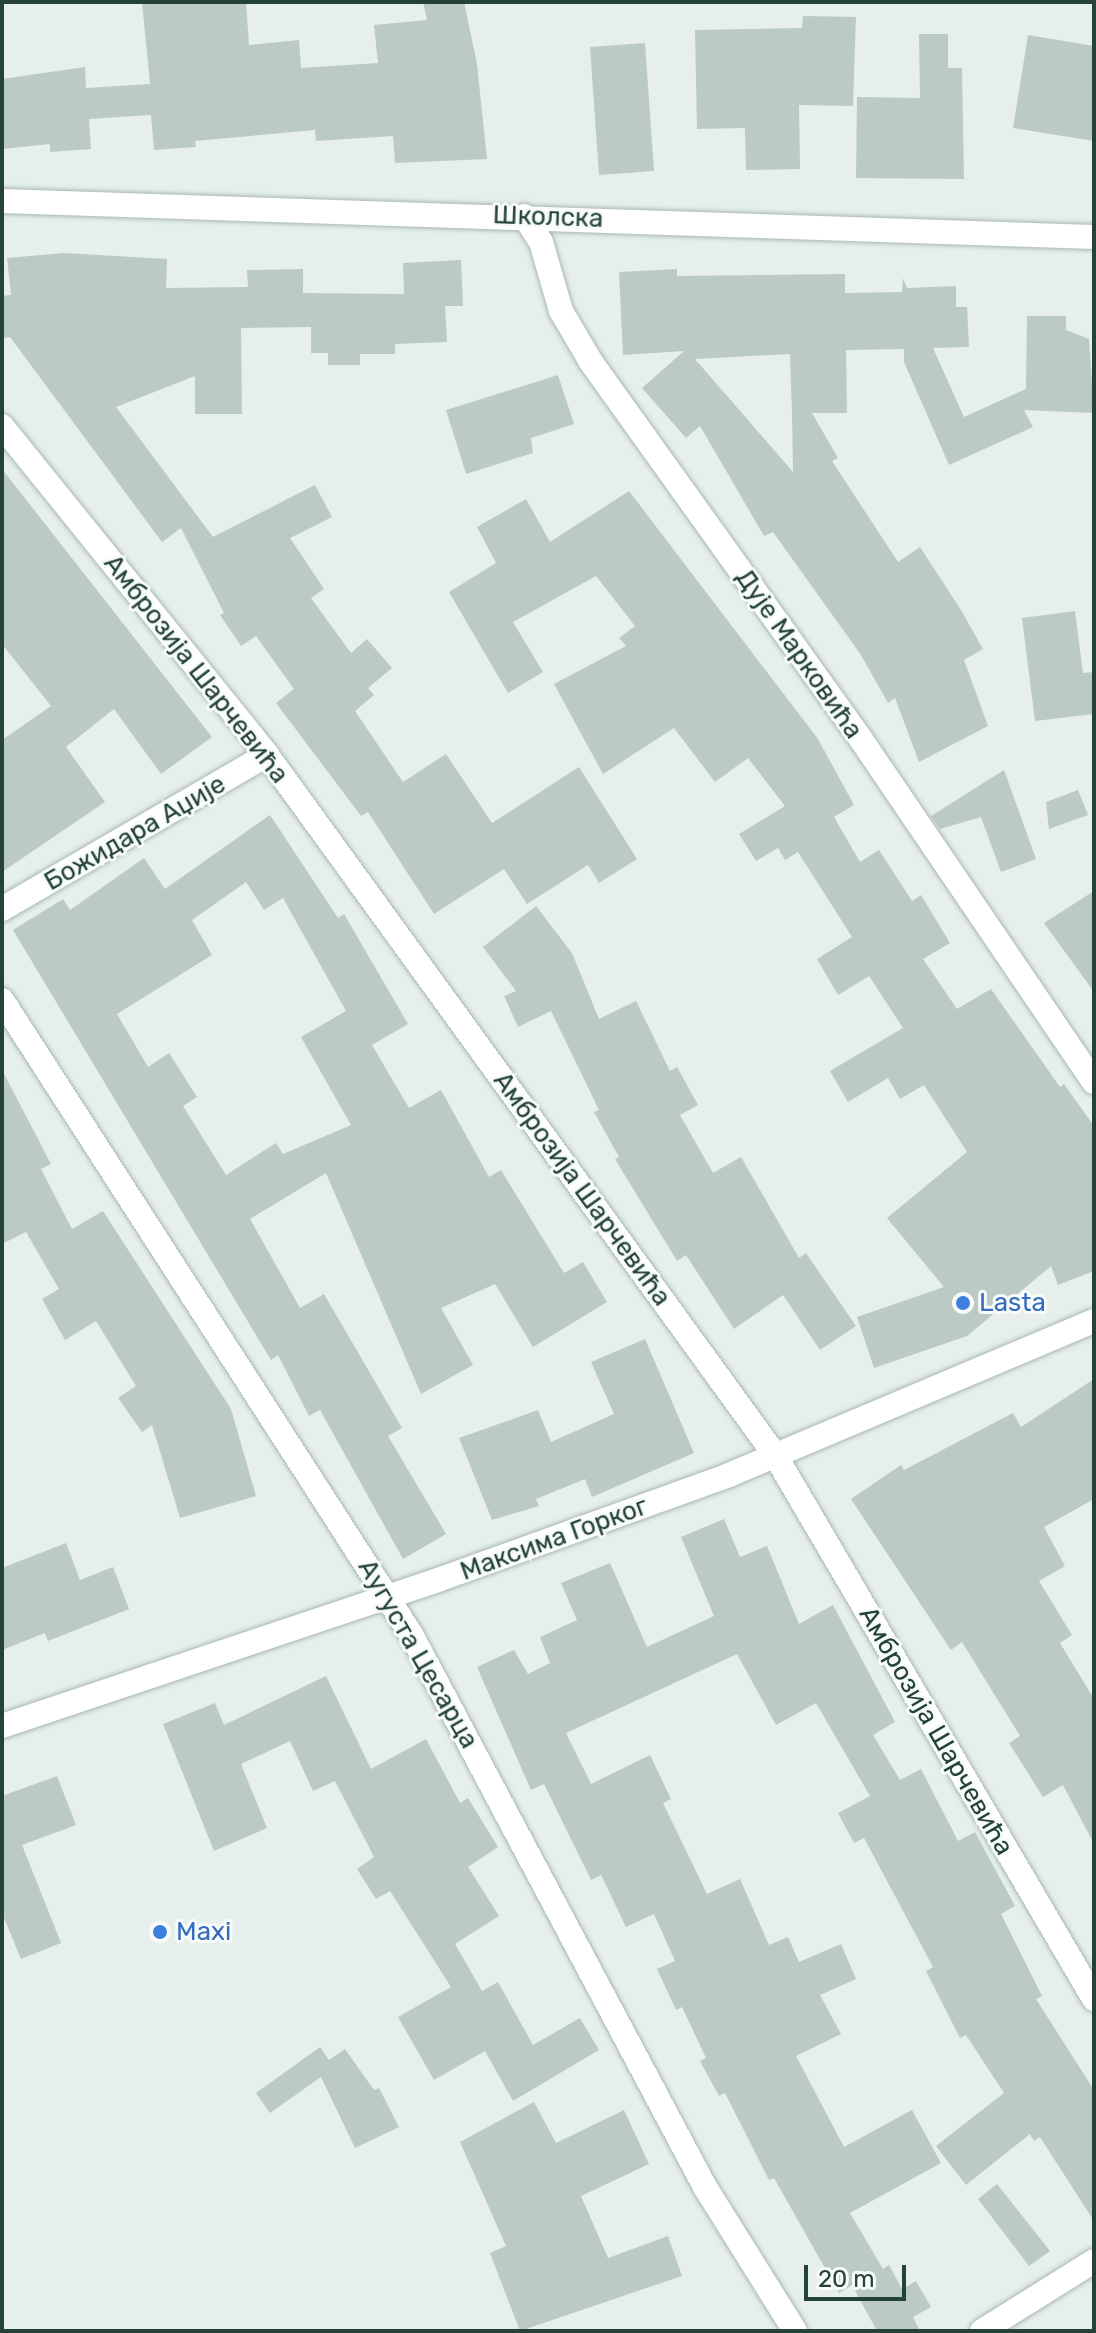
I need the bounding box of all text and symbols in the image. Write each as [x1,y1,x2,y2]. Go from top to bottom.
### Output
street label: Школска [492,199,604,235]
street label: Амброзија Шарчевића [97,548,295,790]
street label: Дује Марковића [729,563,869,745]
street label: Божидара Аџије [39,768,231,898]
street label: Амброзија Шарчевића [487,1066,677,1312]
place label: Lasta [979,1287,1046,1319]
marker: Lasta [954,1294,972,1312]
street label: Максима Горког [456,1491,652,1587]
street label: Аугуста Цесарца [351,1554,485,1754]
street label: Амброзија Шарчевића [852,1601,1020,1861]
place label: Maxi [176,1916,231,1948]
marker: Maxi [151,1923,169,1941]
scale bar [808,2249,910,2299]
text: 20 m [818,2265,875,2293]

